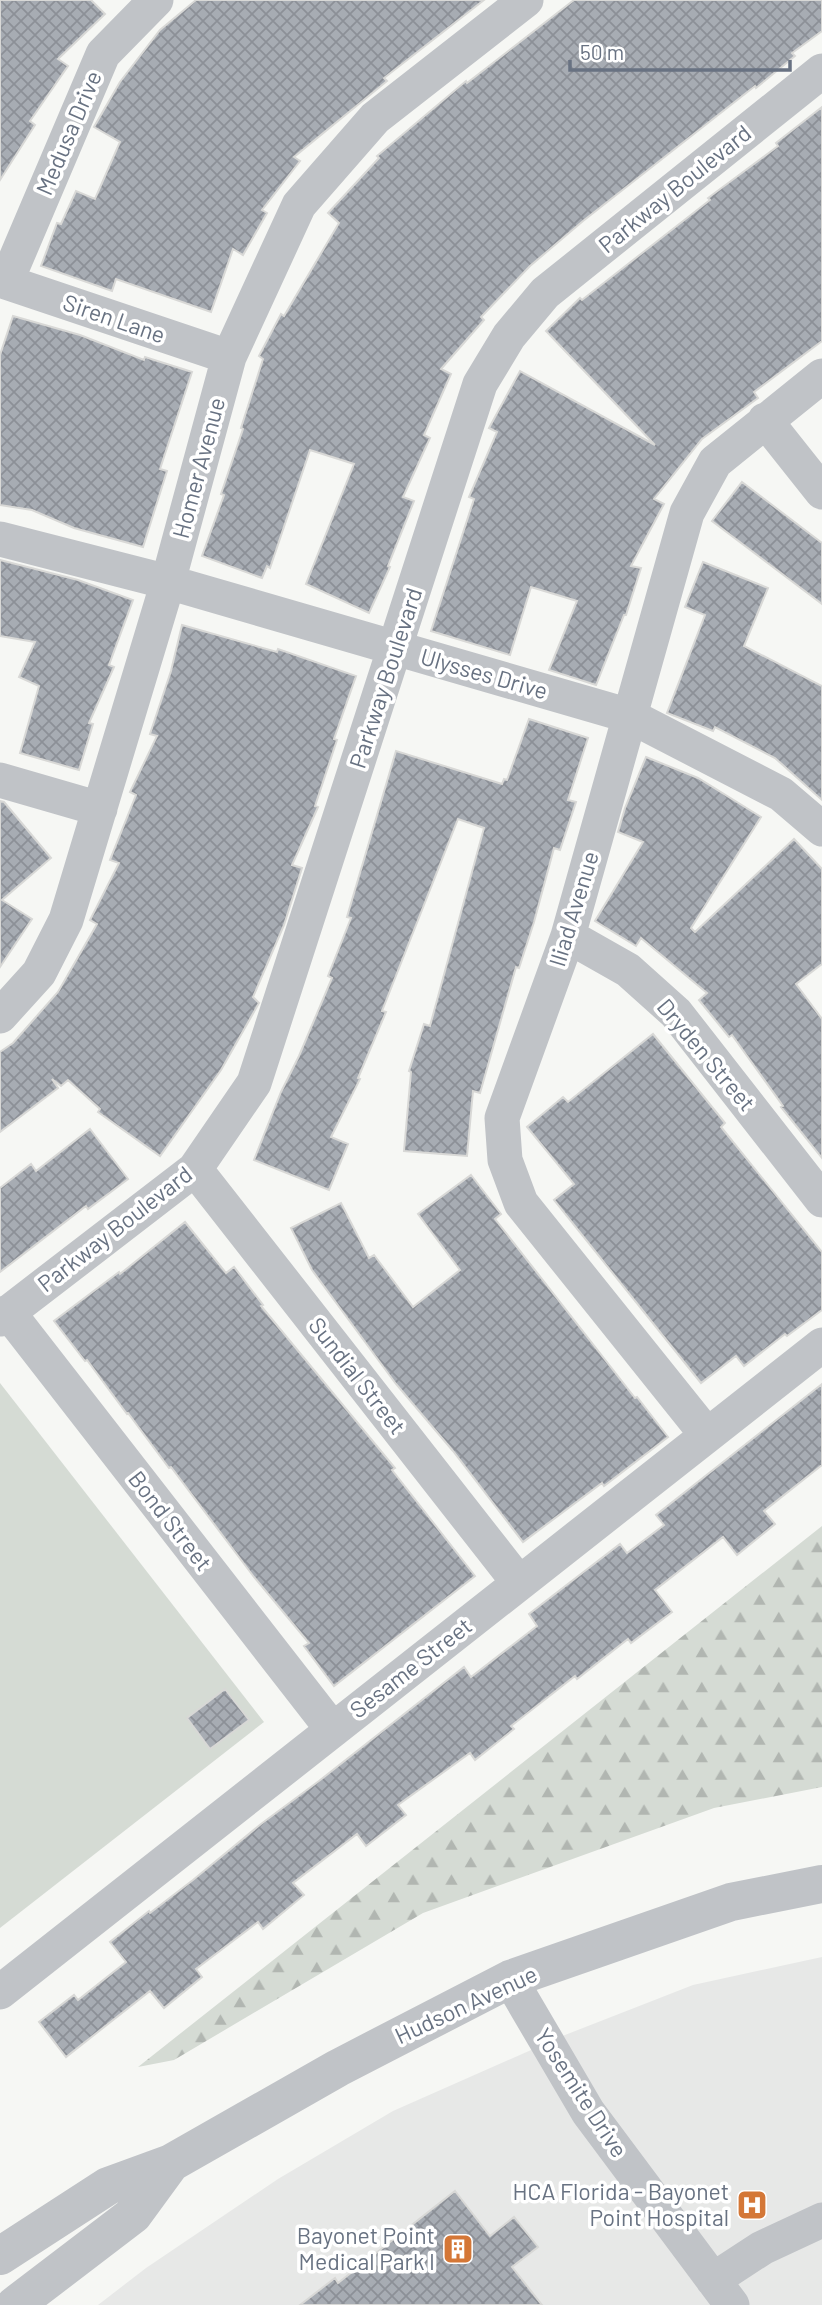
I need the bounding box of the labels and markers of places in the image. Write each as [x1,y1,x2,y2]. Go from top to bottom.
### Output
place label: HCA Florida - Bayonet Point Hospital [512,2177,729,2231]
hospital icon: HCA Florida - Bayonet Point Hospital [735,2188,769,2222]
place label: Bayonet Point Medical Park I [297,2221,435,2275]
building icon: Bayonet Point Medical Park I [441,2232,475,2266]

